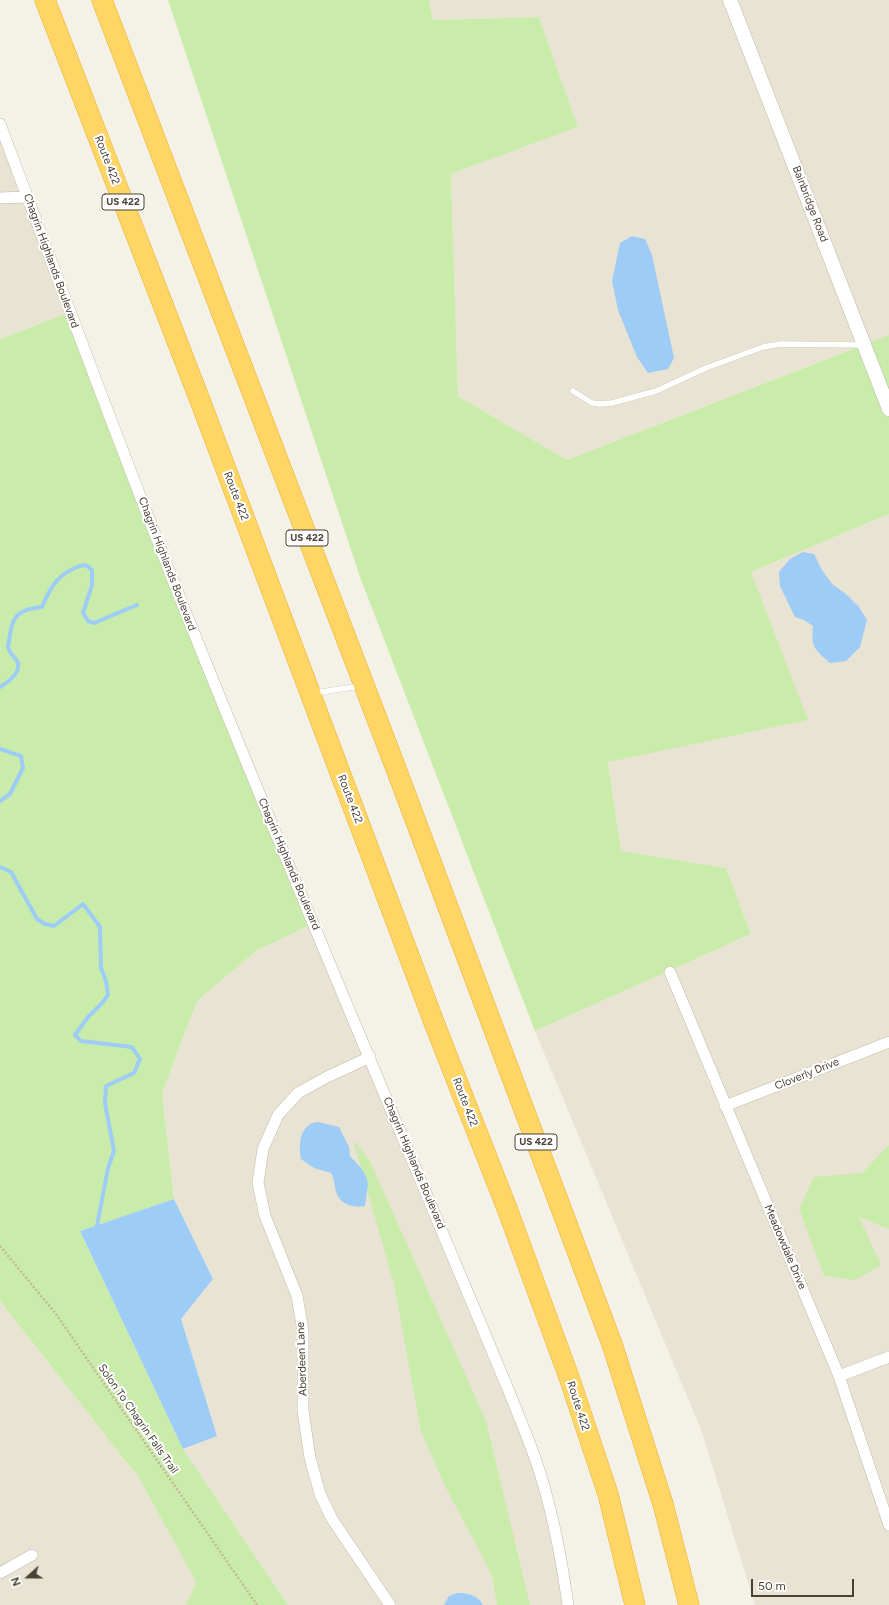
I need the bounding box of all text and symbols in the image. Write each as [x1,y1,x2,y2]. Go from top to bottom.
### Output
street label: Route 422 [92,134,122,186]
street label: Bainbridge Road [789,164,831,244]
street label: Chagrin Highlands Boulevard [21,192,81,330]
road number: US 422 [102,194,144,210]
street label: Route 422 [221,470,251,522]
street label: Chagrin Highlands Boulevard [135,495,199,633]
road number: US 422 [286,530,328,546]
street label: Route 422 [335,773,365,825]
street label: Chagrin Highlands Boulevard [255,796,323,932]
street label: Cloverly Drive [773,1055,841,1093]
street label: Route 422 [450,1076,480,1128]
street label: Chagrin Highlands Boulevard [380,1095,448,1231]
road number: US 422 [515,1134,557,1150]
street label: Meadowdale Drive [761,1203,809,1291]
street label: Aberdeen Lane [294,1322,310,1396]
street label: Solon To Chagrin Falls Trail [95,1362,181,1476]
street label: Route 422 [564,1380,592,1432]
north arrow [8,1557,48,1597]
scale bar [753,1571,856,1597]
text: N [9,1575,24,1588]
text: 50 m [758,1579,786,1593]

